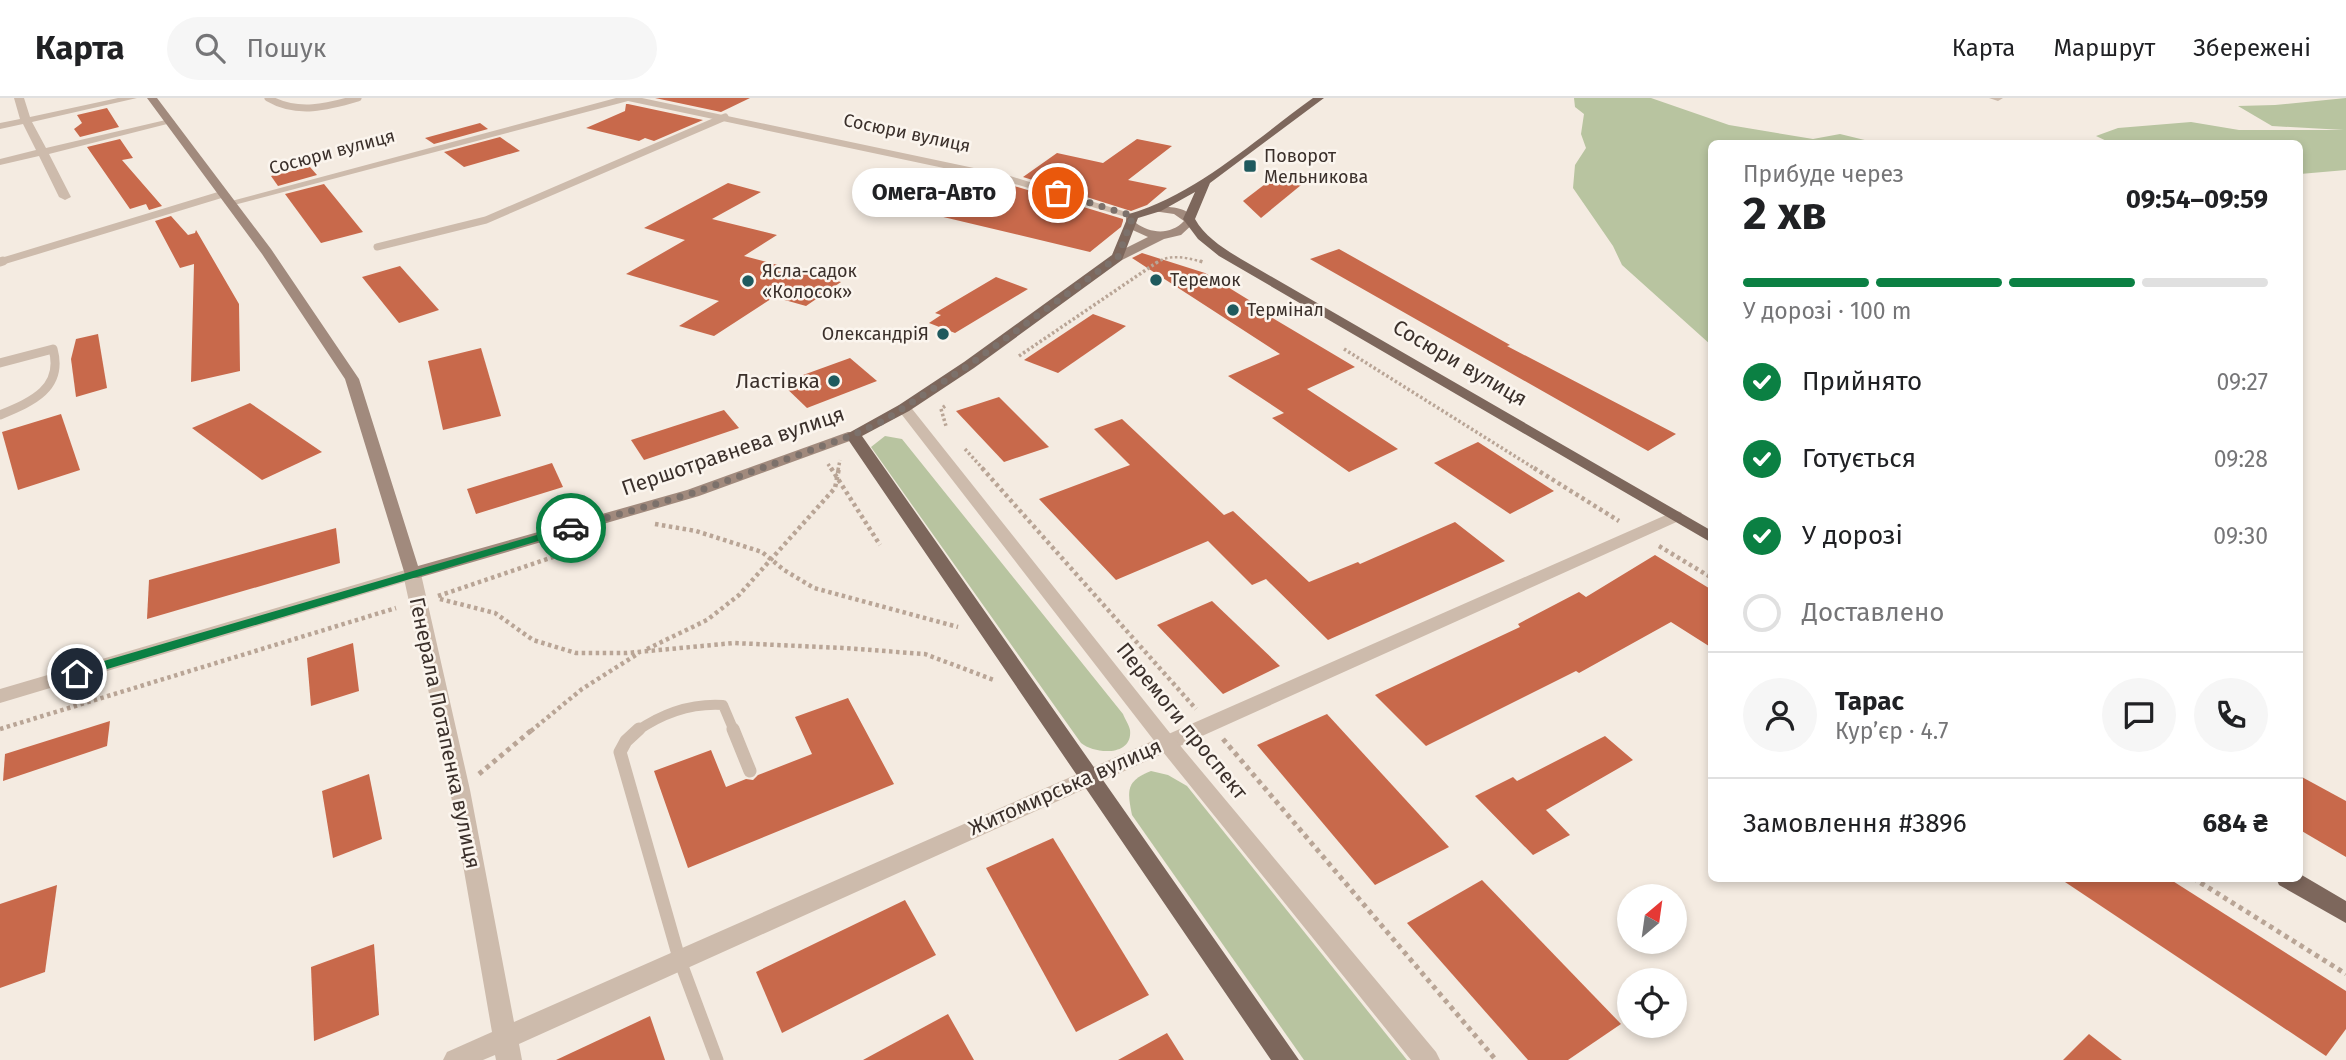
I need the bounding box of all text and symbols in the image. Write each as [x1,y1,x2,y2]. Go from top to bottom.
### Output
search box [167,17,657,80]
text: Карта [35,28,125,68]
icon: search [191,29,229,67]
text: Пошук [247,33,326,64]
text: Карта [1952,34,2015,62]
text: Маршрут [2053,34,2155,62]
text: Збережені [2193,34,2311,62]
street label: Сосюри вулиця [841,109,973,157]
street label: Сосюри вулиця [267,125,397,179]
place label: Поворот Мельникова [1264,145,1368,188]
marker: Поворот Мельникова [1242,158,1258,174]
text: Прибуде через [1743,160,1904,188]
pin [1028,163,1088,223]
callout: Омега-Авто [852,168,1016,217]
icon: bag [1039,174,1077,212]
text: Омега-Авто [872,178,996,206]
text: 09:54–09:59 [2126,184,2268,215]
text: 2 хв [1743,186,1827,241]
place label: Ясла-садок «Колосок» [762,260,857,303]
place label: Теремок [1170,269,1241,291]
marker: Теремок [1148,272,1164,288]
marker: Ясла-садок «Колосок» [740,273,756,289]
text: У дорозі · 100 m [1743,297,1911,325]
place label: Термінал [1247,299,1324,321]
marker: Термінал [1225,302,1241,318]
street label: Сосюри вулиця [1388,314,1532,412]
place label: ОлександріЯ [822,323,929,345]
marker: ОлександріЯ [935,326,951,342]
icon: check [1743,363,1781,401]
text: Прийнято [1802,366,1922,397]
place label: Ластівка [735,368,820,394]
text: 09:27 [2216,368,2268,396]
marker: Ластівка [826,373,842,389]
street label: Першотравнева вулиця [618,401,848,501]
icon: check [1743,440,1781,478]
text: Готується [1802,443,1916,474]
text: 09:28 [2214,445,2268,473]
courier [536,493,606,563]
icon: car [552,509,590,547]
icon: check [1743,517,1781,555]
text: У дорозі [1802,520,1903,551]
text: 09:30 [2213,522,2268,550]
street label: Генерала Потапенка вулиця [404,595,486,871]
text: Доставлено [1802,597,1944,628]
street label: Перемоги проспект [1111,637,1254,805]
pin [47,644,107,704]
icon: home [58,655,96,693]
button: person [1743,678,1817,752]
button: chat [2102,678,2176,752]
button: phone [2194,678,2268,752]
text: Тарас [1835,686,1904,717]
text: Кур’єр · 4.7 [1835,717,1949,745]
street label: Житомирська вулиця [964,733,1166,841]
text: Замовлення #3896 [1743,808,1967,839]
text: 684 ₴ [2202,808,2268,839]
north arrow [1617,884,1687,954]
map controls [1617,884,1687,1038]
button: locate [1617,968,1687,1038]

